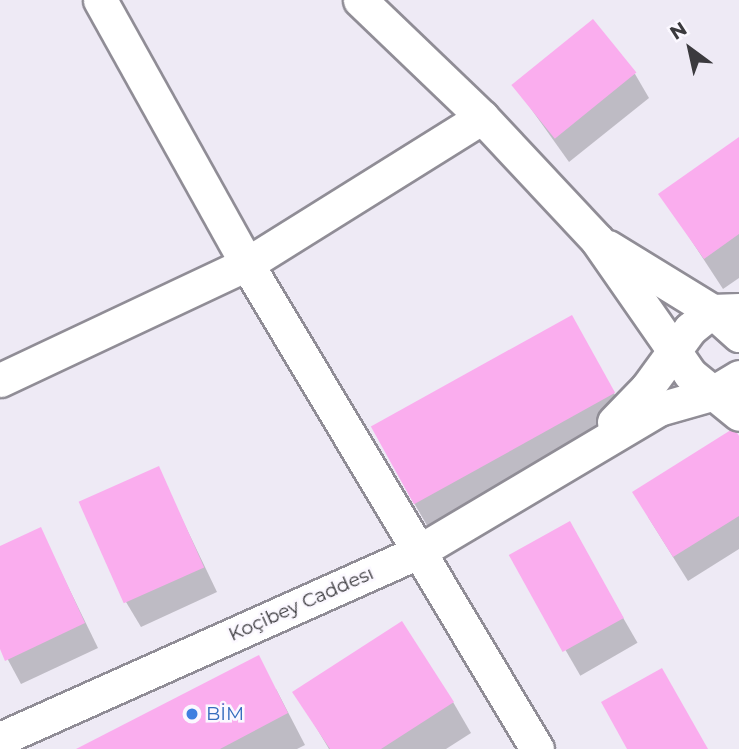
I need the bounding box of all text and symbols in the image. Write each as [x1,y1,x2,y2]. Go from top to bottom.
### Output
north arrow [655,14,725,84]
text: N [666,17,691,45]
street label: Koçibey Caddesı [225,562,377,646]
place label: BİM [206,703,244,725]
marker: BİM [184,706,200,722]

